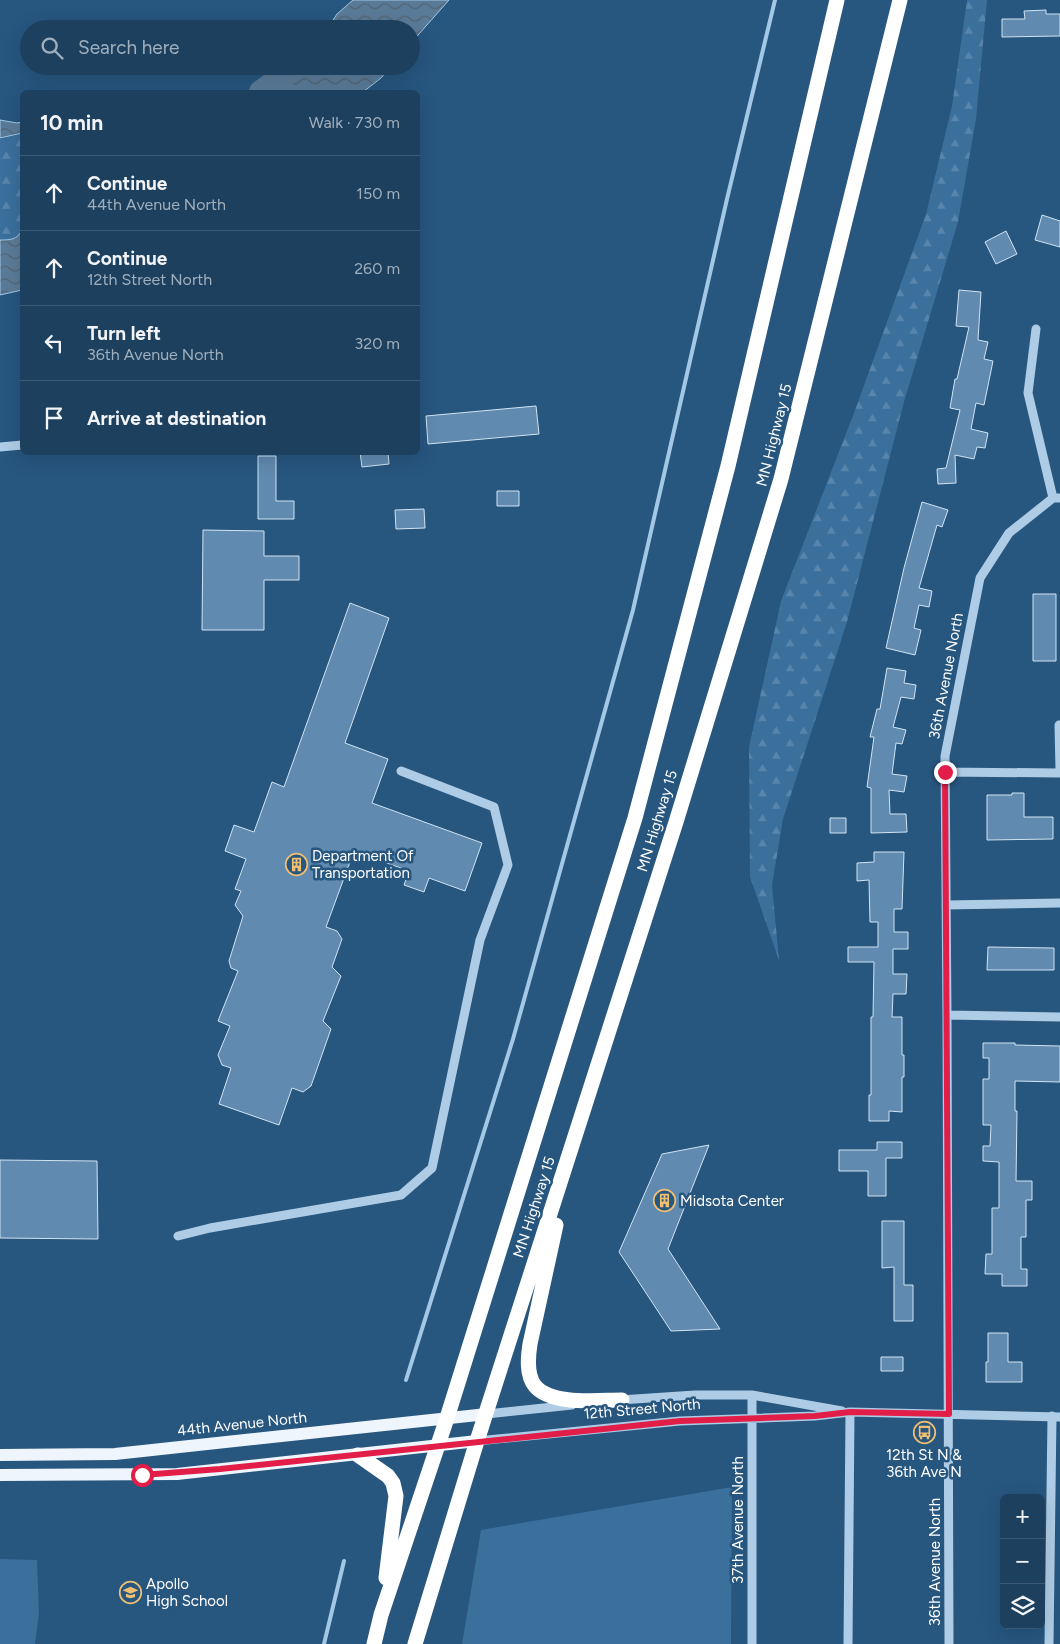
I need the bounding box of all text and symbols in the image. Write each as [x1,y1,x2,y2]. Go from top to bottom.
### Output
search box [20,20,420,75]
icon: search [38,34,66,62]
text: Search here [78,36,180,59]
text: 10 min [40,110,103,135]
text: Walk · 730 m [309,113,400,132]
text: Continue [87,172,167,195]
icon: ahead [40,179,68,207]
text: 150 m [356,184,400,203]
text: 44th Avenue North [87,195,226,214]
text: Continue [87,247,167,270]
icon: ahead [40,254,68,282]
text: 260 m [354,259,400,278]
text: 12th Street North [87,270,212,289]
text: Turn left [87,322,161,345]
icon: left [40,329,68,357]
text: 320 m [355,334,400,353]
text: 36th Avenue North [87,345,224,364]
street label: MN Highway 15 [753,382,795,488]
icon: arrive [40,404,68,432]
text: Arrive at destination [87,407,266,430]
street label: 36th Avenue North [925,611,967,741]
route end [934,761,957,784]
street label: MN Highway 15 [633,768,681,874]
place label: Department Of Transportation [312,847,414,882]
building icon: Department Of Transportation [284,853,308,877]
street label: MN Highway 15 [509,1154,559,1260]
building icon: Midsota Center [652,1189,676,1213]
place label: Midsota Center [680,1192,784,1210]
street label: 12th Street North [583,1395,701,1423]
street label: 44th Avenue North [176,1408,308,1440]
bus stop icon: 12th St N & 36th Ave N [912,1420,936,1444]
place label: 12th St N & 36th Ave N [886,1446,962,1481]
street label: 37th Avenue North [729,1456,747,1584]
route start [131,1464,154,1487]
map controls [1000,1494,1045,1629]
button: + [1000,1494,1045,1539]
street label: 36th Avenue North [926,1498,944,1626]
button: − [1000,1539,1045,1584]
place label: Apollo High School [146,1575,228,1610]
school or university icon: Apollo High School [118,1581,142,1605]
button: layers [1000,1584,1045,1629]

